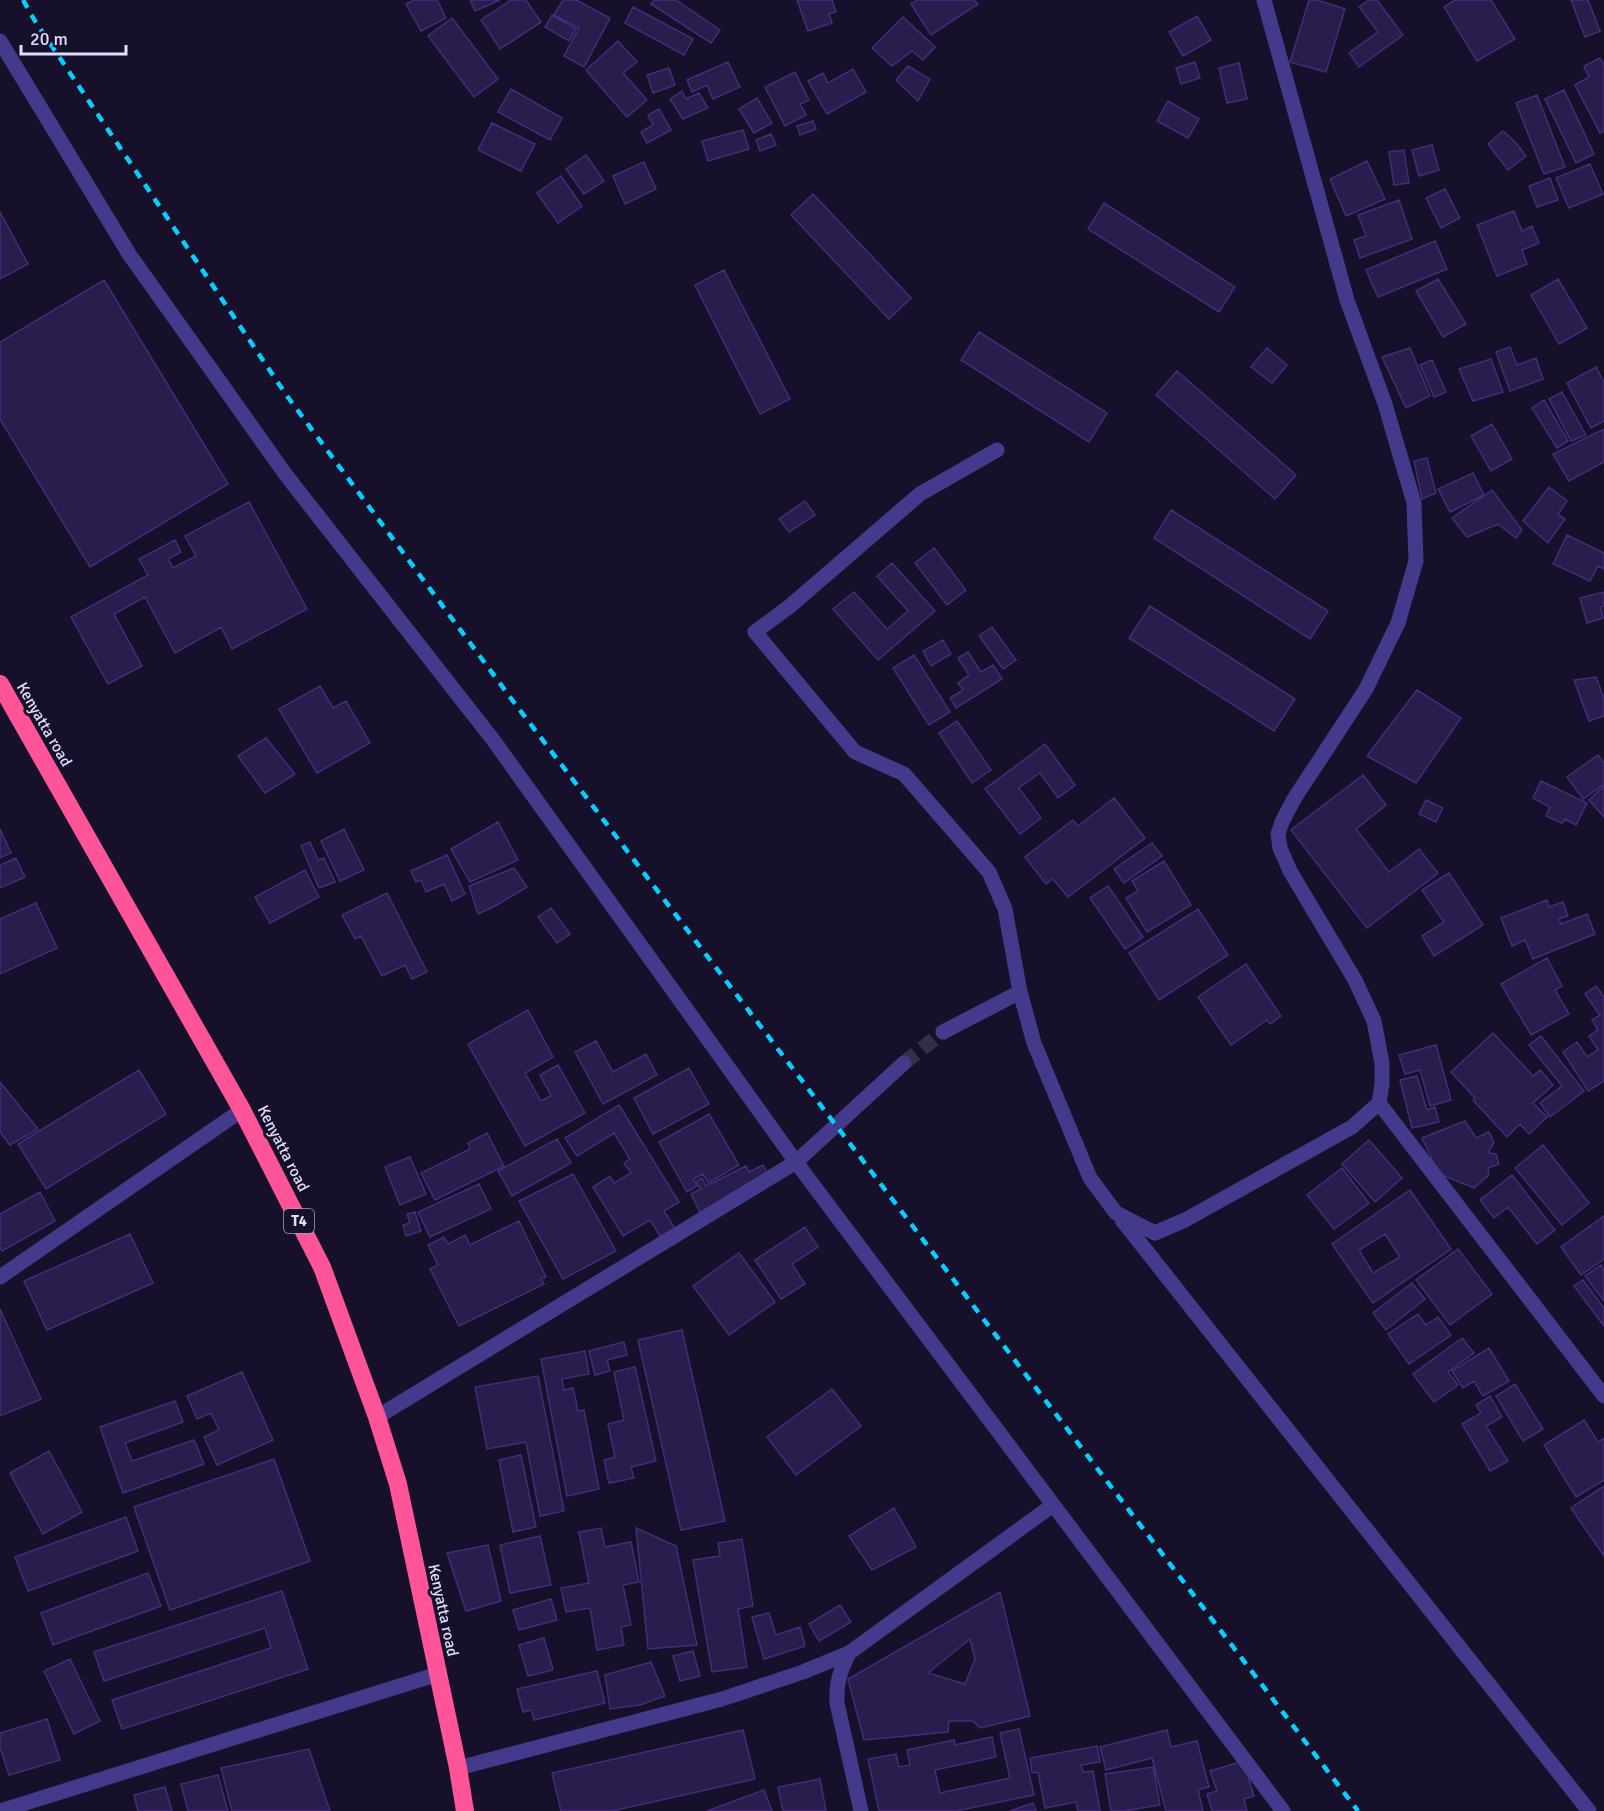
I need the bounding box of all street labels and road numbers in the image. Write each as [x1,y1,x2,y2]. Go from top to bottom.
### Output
street label: Kenyatta road [12,679,76,770]
street label: Kenyatta road [253,1102,313,1195]
road number: T4 [284,1209,314,1233]
street label: Kenyatta road [423,1562,463,1658]

